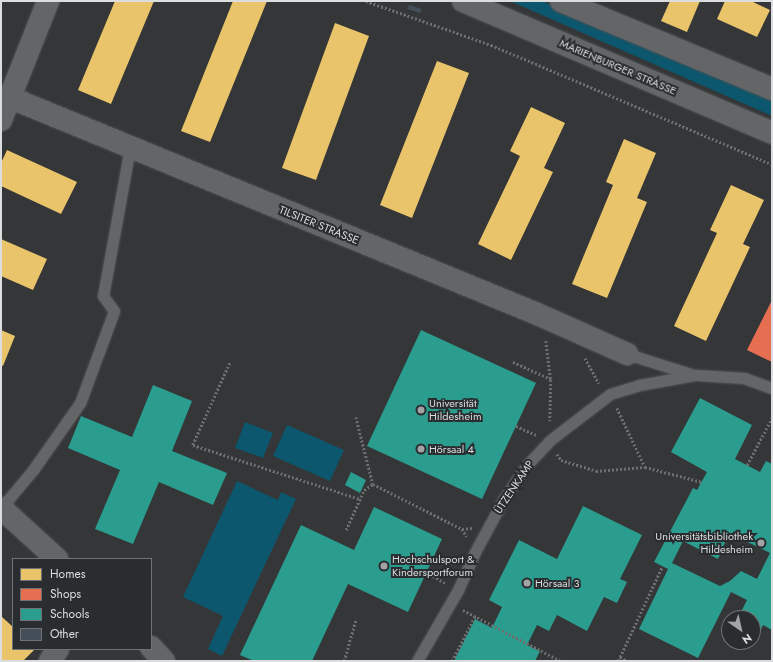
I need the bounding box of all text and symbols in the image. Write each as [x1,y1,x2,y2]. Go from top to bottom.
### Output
street label: MARIENBURGER STRASSE [558,36,678,98]
street label: TILSITER STRASSE [277,203,361,247]
place label: Universität Hildesheim [429,397,482,423]
marker: Universität Hildesheim [416,405,426,415]
place label: Hörsaal 4 [429,442,474,456]
marker: Hörsaal 4 [416,444,426,454]
street label: ÜTZENKAMP [491,458,537,516]
place label: Universitätsbibliothek Hildesheim [655,530,753,556]
marker: Universitätsbibliothek Hildesheim [756,538,766,548]
place label: Hochschulsport & Kindersportforum [392,553,475,579]
legend [12,558,152,650]
marker: Hochschulsport & Kindersportforum [379,561,389,571]
text: Homes [50,565,86,583]
place label: Hörsaal 3 [535,576,579,590]
marker: Hörsaal 3 [522,578,532,588]
text: Shops [50,585,81,603]
text: Schools [50,605,89,623]
north arrow [721,610,761,650]
text: Other [50,625,79,643]
text: N [739,630,755,648]

